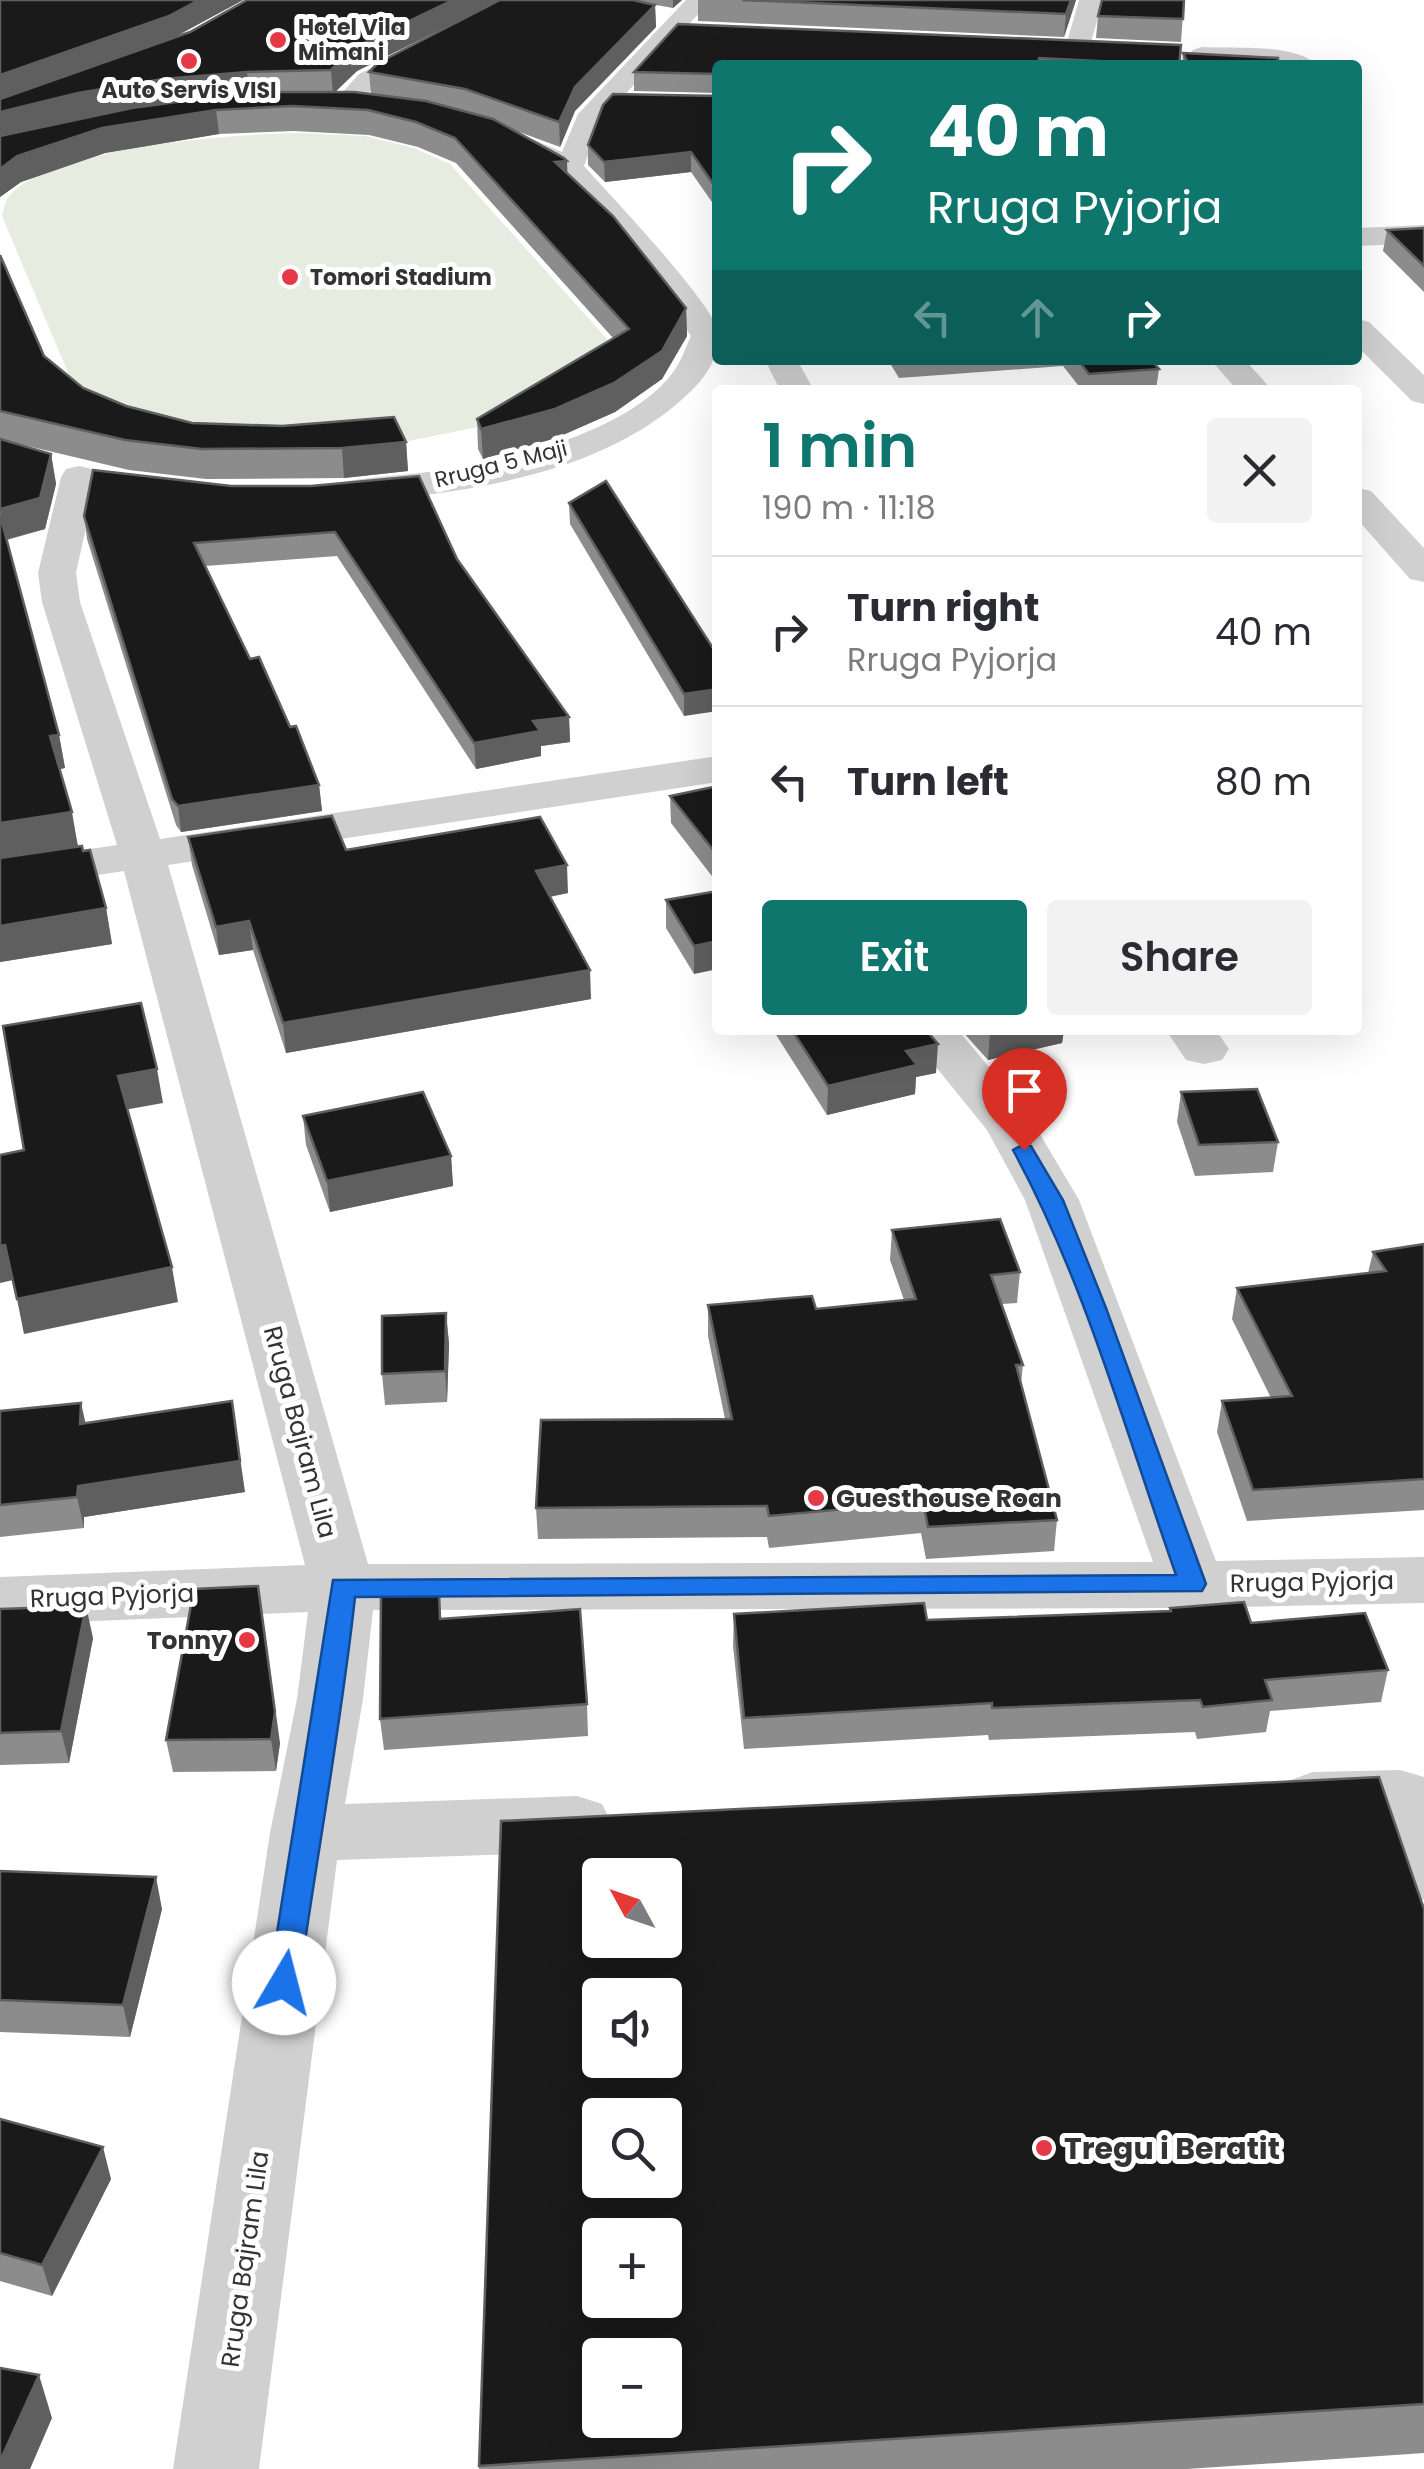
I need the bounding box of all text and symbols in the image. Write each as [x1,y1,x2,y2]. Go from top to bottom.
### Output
place label: Hotel Vila Mimani [298,12,406,68]
marker: Hotel Vila Mimani [267,29,289,51]
marker: Auto Servis VISI [178,50,200,72]
place label: Auto Servis VISI [102,75,276,106]
text: 40 m [927,82,1109,181]
icon: right [762,100,892,230]
text: Rruga Pyjorja [927,176,1223,239]
place label: Tomori Stadium [310,262,492,293]
marker: Tomori Stadium [279,266,301,288]
icon: left [905,290,960,345]
icon: ahead [1010,290,1065,345]
icon: right [1115,290,1170,345]
text: 1 min [762,404,917,488]
button: close [1207,418,1312,523]
street label: Rruga 5 Maji [431,433,571,495]
text: 190 m · 11:18 [762,485,936,530]
text: Turn right [847,581,1039,634]
icon: right [762,604,817,659]
text: 40 m [1215,605,1312,658]
text: Rruga Pyjorja [847,637,1057,682]
icon: left [762,754,817,809]
text: Turn left [847,755,1009,808]
text: 80 m [1215,755,1312,808]
button: Exit [762,900,1027,1015]
button: Share [1047,900,1312,1015]
pin [982,1048,1067,1151]
icon: arrive [997,1063,1052,1118]
street label: Rruga Bajram Lila [255,1322,345,1542]
place label: Guesthouse Roan [836,1481,1062,1516]
marker: Guesthouse Roan [805,1487,827,1509]
street label: Rruga Pyjorja [1230,1563,1394,1601]
street label: Rruga Pyjorja [29,1576,195,1616]
place label: Tonny [147,1623,227,1658]
marker: Tonny [236,1629,258,1651]
north arrow [582,1858,682,1958]
map controls [582,1858,682,2438]
position arrow [232,1931,336,2035]
button: sound [582,1978,682,2078]
button: search [582,2098,682,2198]
place label: Tregu i Beratit [1064,2127,1280,2170]
marker: Tregu i Beratit [1033,2137,1055,2159]
street label: Rruga Bajram Lila [212,2149,278,2369]
button: + [582,2218,682,2318]
button: − [582,2338,682,2438]

